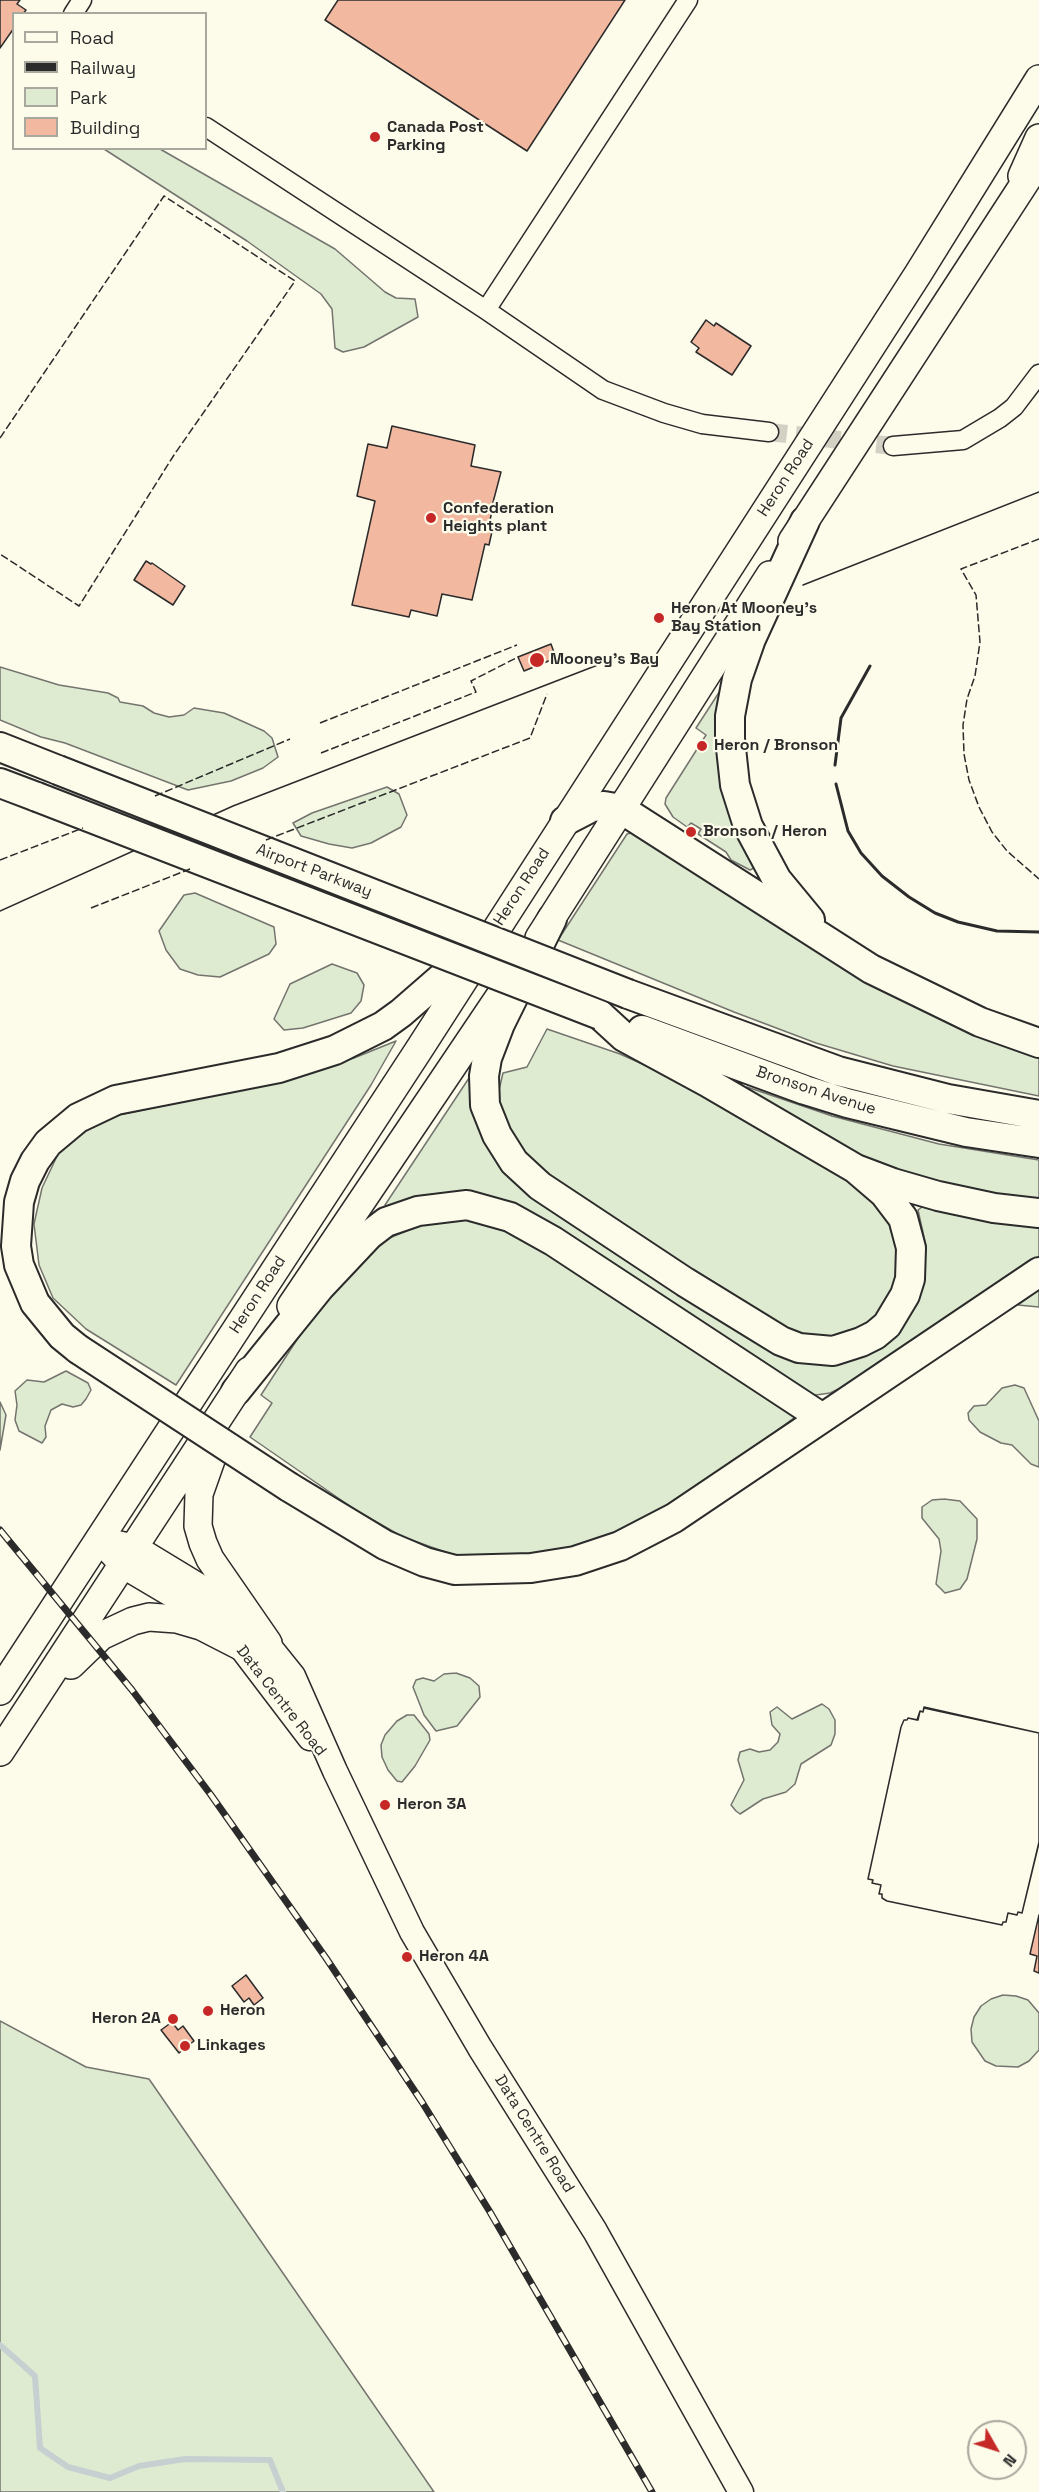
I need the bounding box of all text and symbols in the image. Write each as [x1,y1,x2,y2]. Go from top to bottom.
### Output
legend [12,12,207,150]
text: Road [70,26,114,49]
text: Railway [70,56,136,79]
text: Park [70,86,107,109]
text: Building [70,116,140,139]
place label: Canada Post Parking [387,118,484,156]
marker: Canada Post Parking [368,130,382,144]
street label: Heron Road [754,436,818,520]
place label: Confederation Heights plant [443,499,554,537]
marker: Confederation Heights plant [424,511,438,525]
place label: Heron At Mooney's Bay Station [671,599,817,637]
marker: Heron At Mooney's Bay Station [652,611,666,625]
place label: Mooney's Bay [550,650,659,670]
marker: Mooney's Bay [528,651,546,669]
place label: Heron / Bronson [714,736,838,756]
marker: Heron / Bronson [695,739,709,753]
place label: Bronson / Heron [703,822,827,842]
marker: Bronson / Heron [684,825,698,839]
street label: Airport Parkway [253,840,375,902]
street label: Heron Road [490,845,554,929]
street label: Bronson Avenue [754,1063,878,1119]
street label: Heron Road [226,1253,290,1337]
street label: Data Centre Road [232,1642,330,1760]
place label: Heron 3A [397,1795,466,1815]
marker: Heron 3A [378,1798,392,1812]
place label: Heron 4A [419,1947,489,1967]
marker: Heron 4A [400,1950,414,1964]
place label: Heron [220,2001,265,2021]
marker: Heron [201,2004,215,2018]
place label: Heron 2A [92,2009,161,2029]
marker: Heron 2A [166,2012,180,2026]
place label: Linkages [197,2036,266,2056]
marker: Linkages [178,2039,192,2053]
street label: Data Centre Road [490,2072,578,2196]
north arrow [967,2420,1027,2480]
text: N [998,2450,1021,2471]

